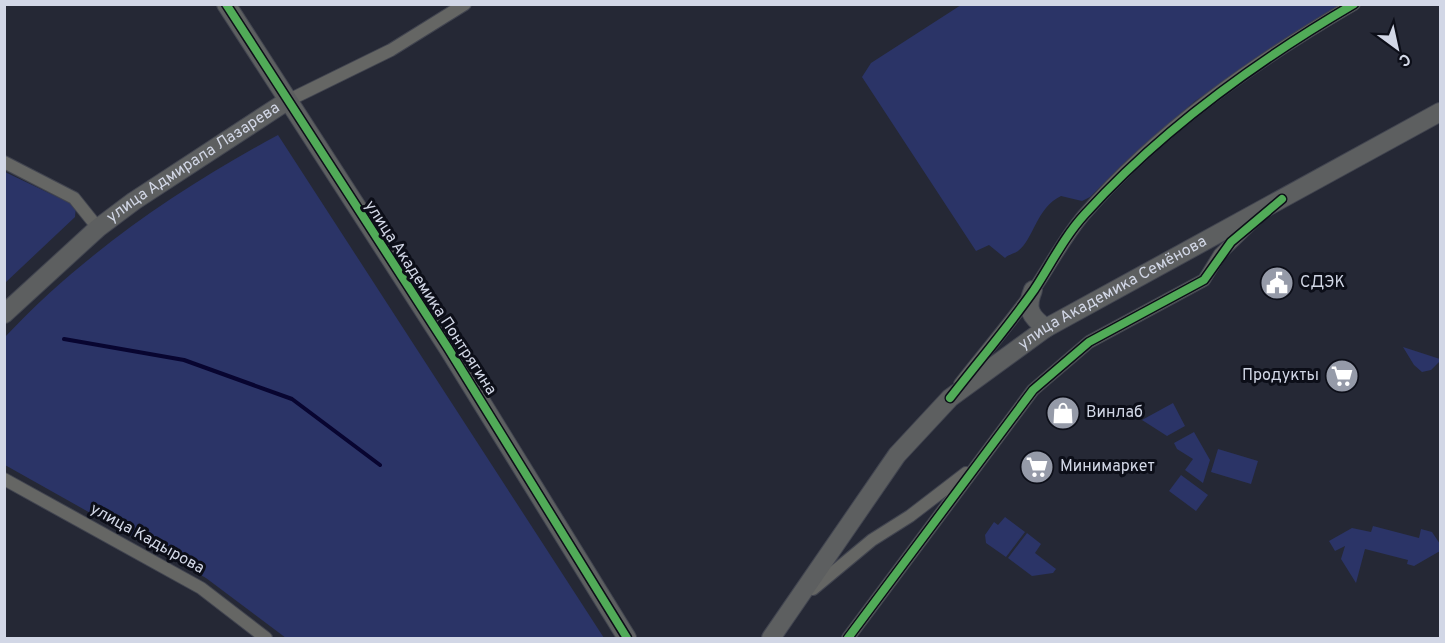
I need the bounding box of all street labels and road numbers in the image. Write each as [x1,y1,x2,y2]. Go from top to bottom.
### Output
street label: улица Адмирала Лазарева [103,98,284,228]
street label: улица Академика Понтрягина [360,197,500,399]
street label: улица Академика Семёнова [1015,232,1210,355]
street label: улица Кадырова [86,499,208,579]

